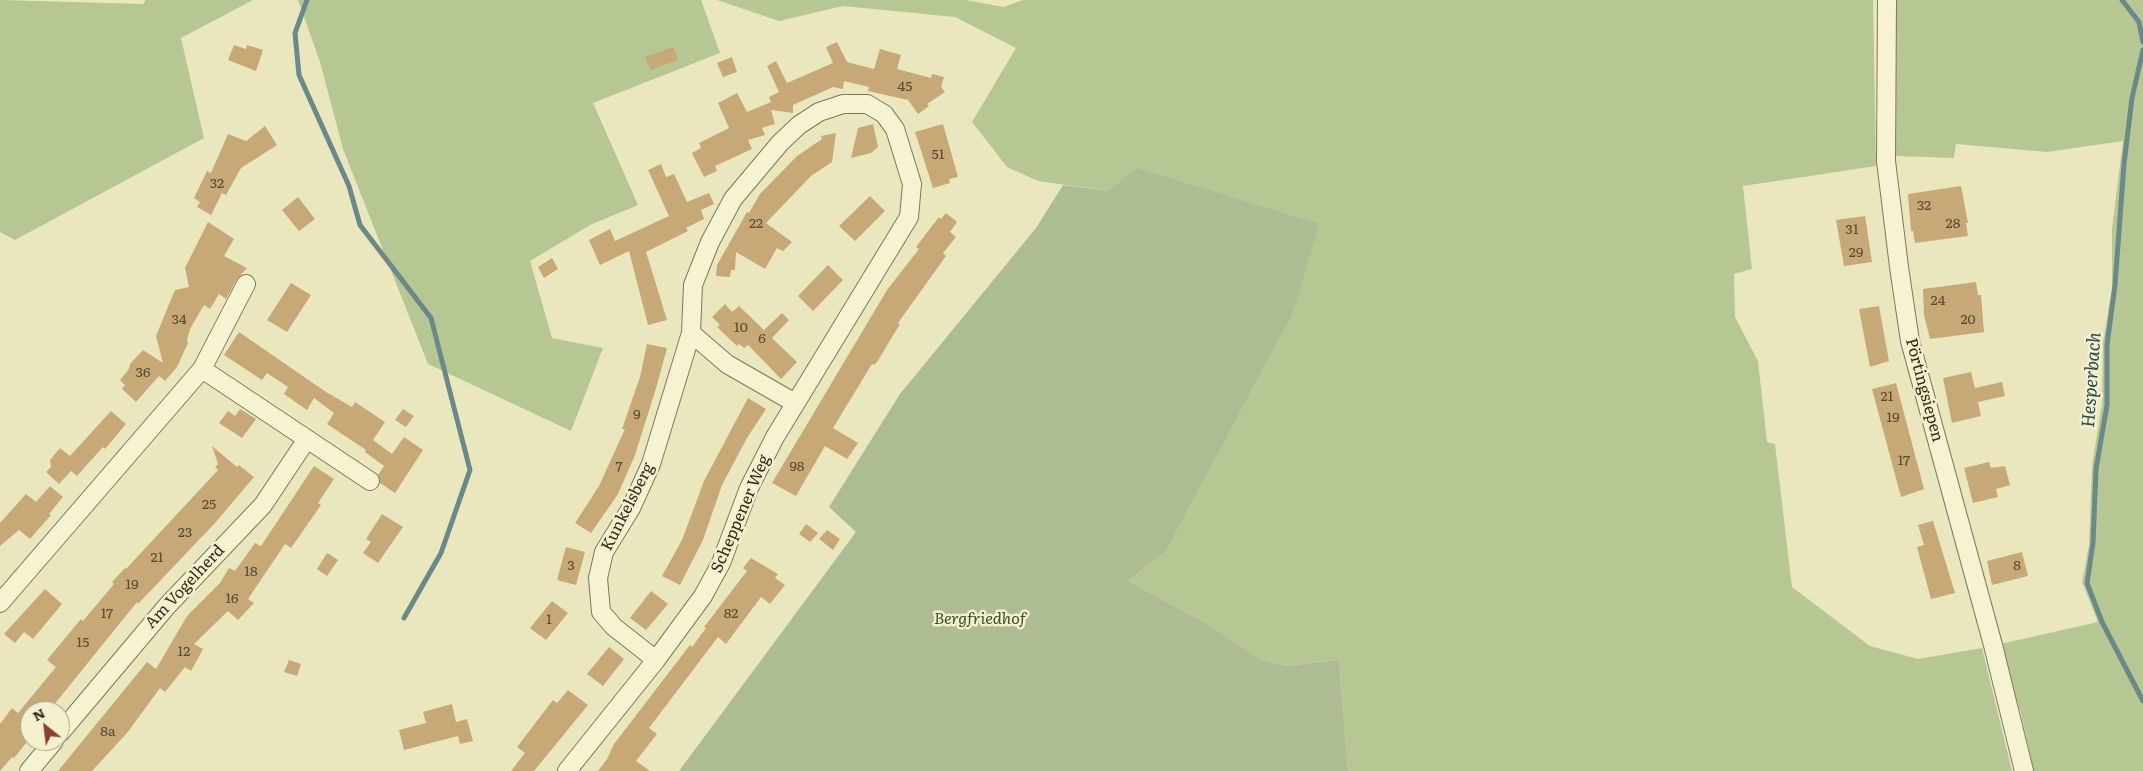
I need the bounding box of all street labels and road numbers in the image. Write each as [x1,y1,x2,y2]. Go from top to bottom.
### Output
street label: Pörtingsiepen [1901,336,1947,444]
street label: Scheppener Weg [707,452,775,576]
street label: Kunkelsberg [598,460,658,554]
street label: Am Vogelherd [141,541,229,633]

